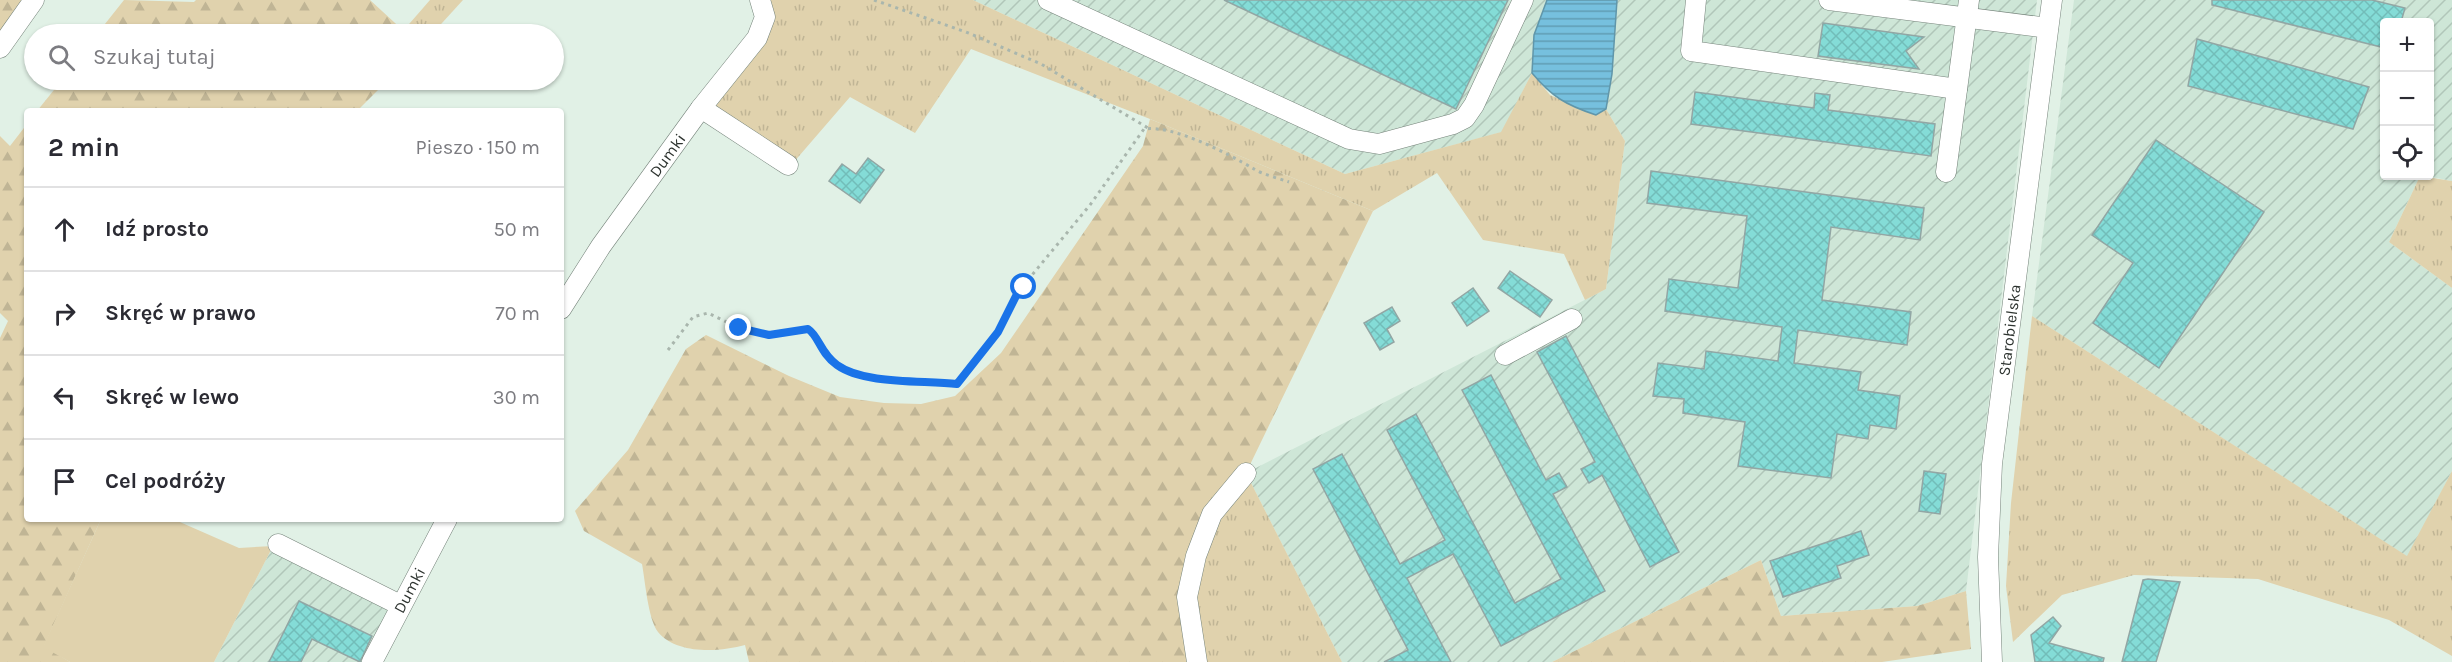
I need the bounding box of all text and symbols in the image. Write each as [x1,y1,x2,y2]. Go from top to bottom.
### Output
map controls [2380,18,2434,180]
button: + [2380,18,2434,72]
search box [24,24,564,90]
icon: search [45,41,78,74]
text: Szukaj tutaj [93,44,216,70]
button: − [2380,72,2434,126]
button: locate [2380,126,2434,180]
street label: Dumki [645,130,689,181]
text: 2 min [48,132,120,163]
text: Pieszo · 150 m [415,136,540,159]
icon: ahead [48,213,81,246]
text: Idź prosto [105,216,209,242]
text: 50 m [493,218,540,241]
route start [1010,273,1036,299]
street label: Starobielska [1994,283,2025,377]
icon: right [48,297,81,330]
text: Skręć w prawo [105,300,256,326]
text: 70 m [495,302,540,325]
route end [725,314,751,340]
icon: left [48,381,81,414]
text: Skręć w lewo [105,384,239,410]
text: 30 m [493,386,540,409]
icon: arrive [48,465,81,498]
text: Cel podróży [105,468,225,494]
street label: Dumki [390,564,429,616]

